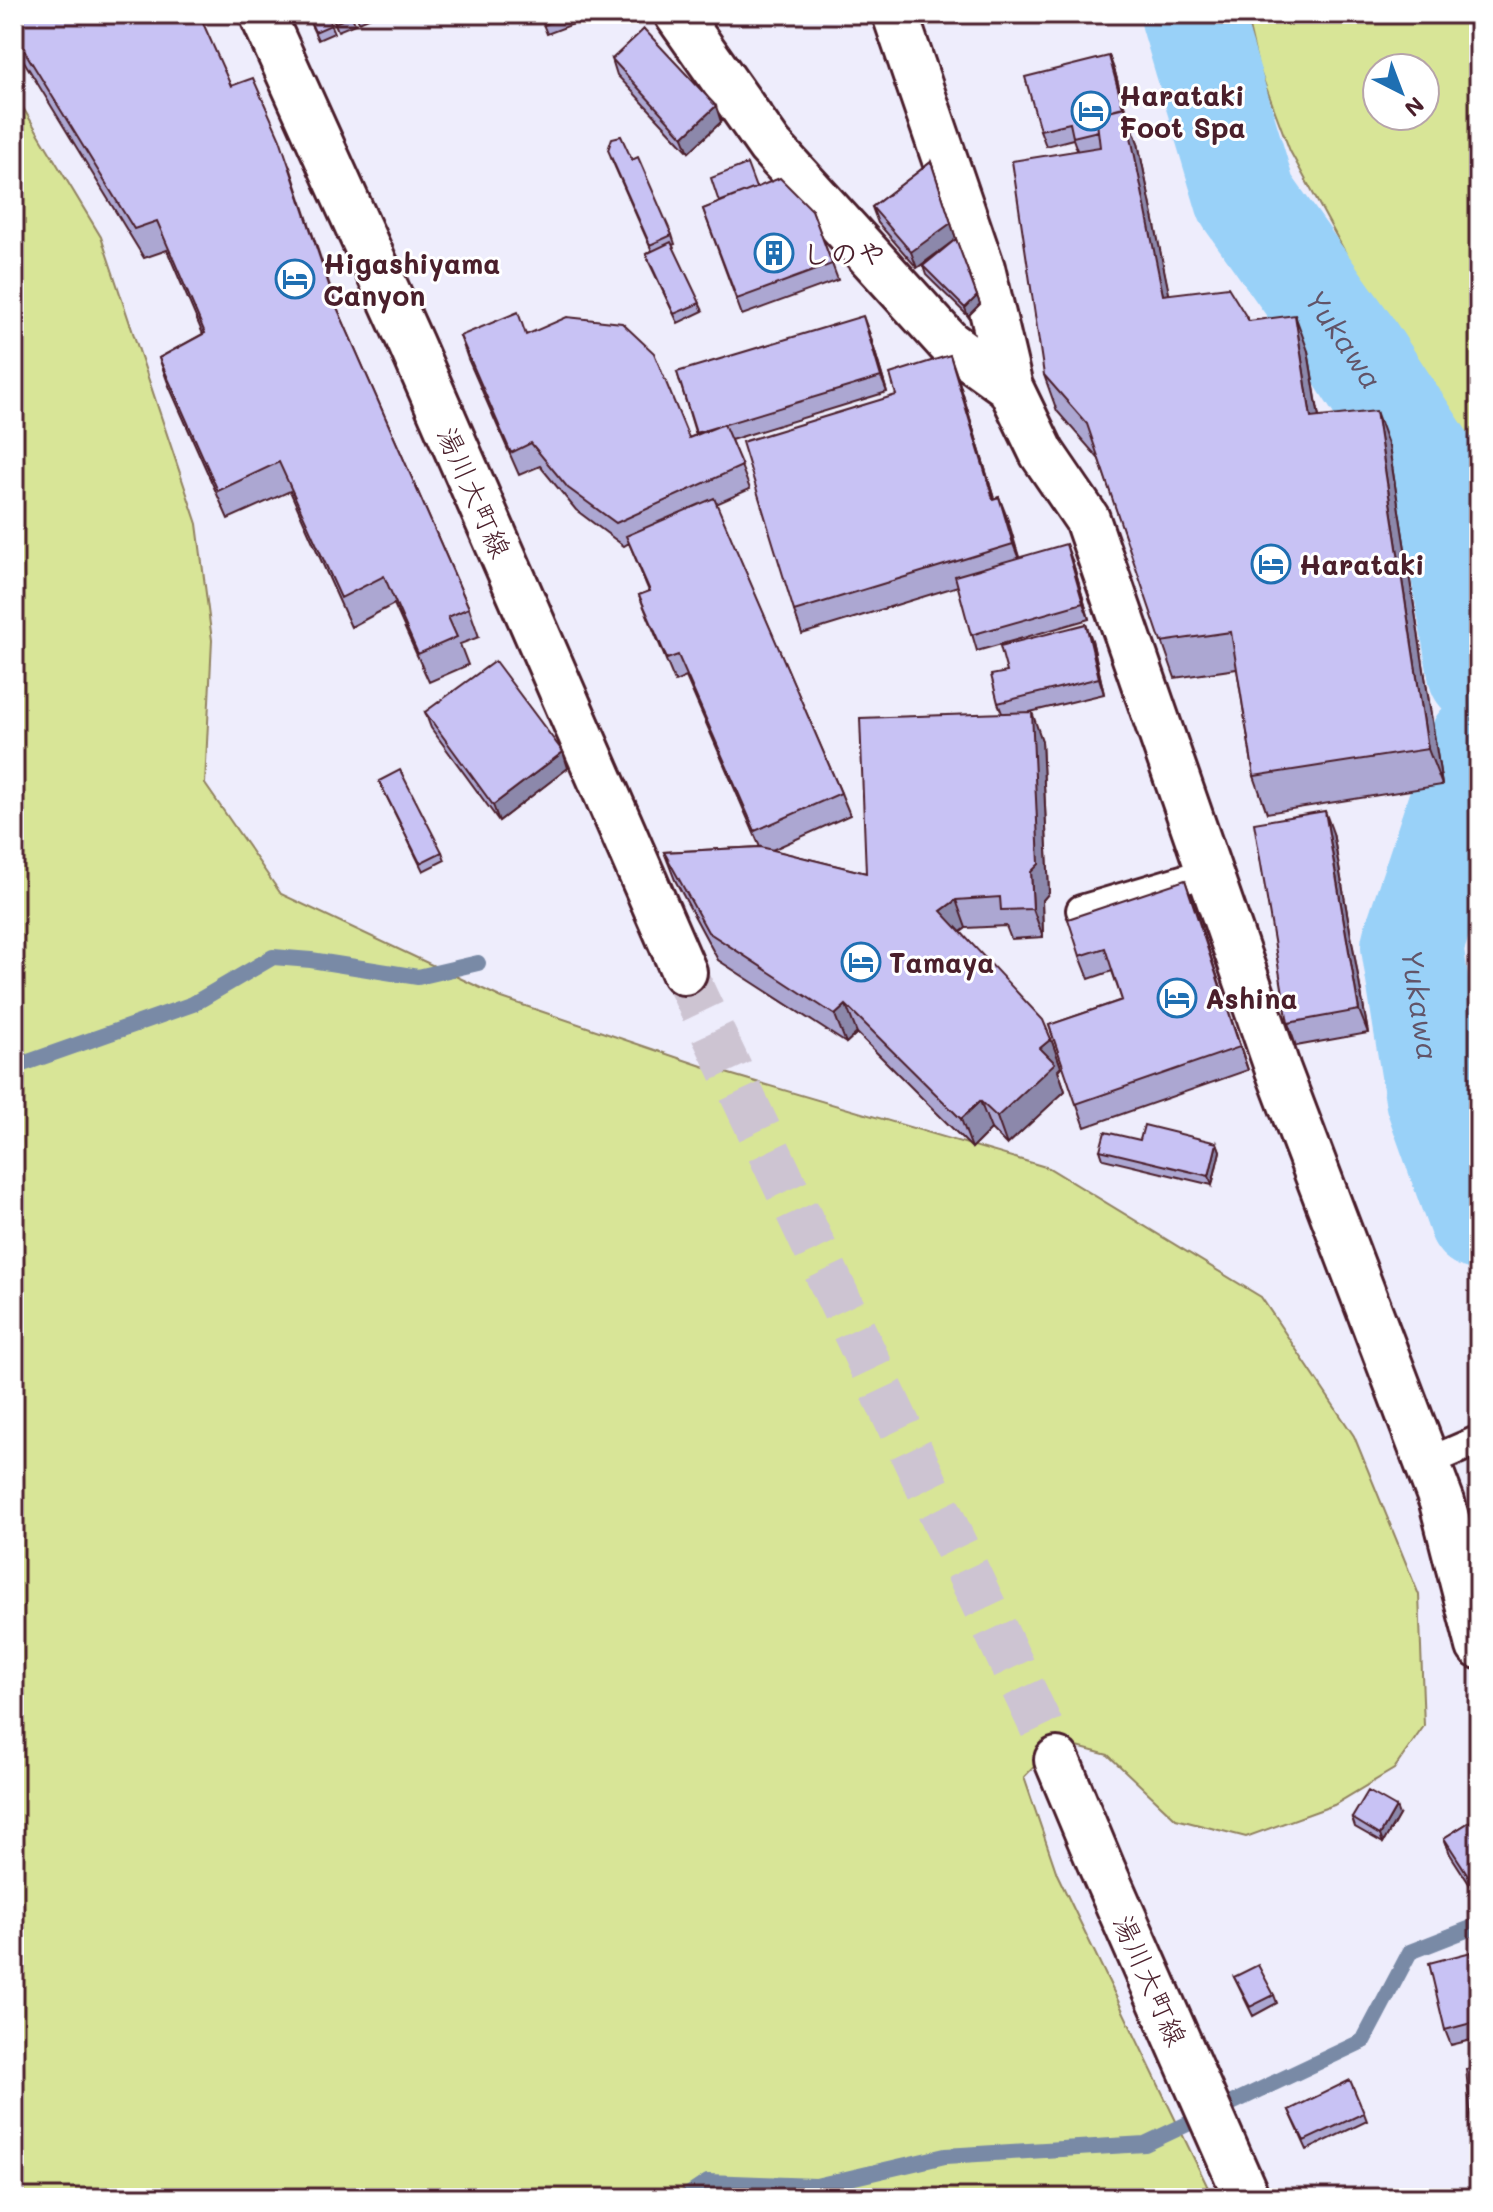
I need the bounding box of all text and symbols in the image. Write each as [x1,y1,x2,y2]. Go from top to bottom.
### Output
north arrow [1361,52,1441,132]
place label: Harataki Foot Spa [1119,77,1246,145]
hotel icon: Harataki Foot Spa [1070,90,1112,132]
text: N [1399,91,1431,124]
building icon: しのや [753,232,795,274]
place label: しのや [802,235,886,271]
place label: Higashiyama Canyon [323,245,501,314]
hotel icon: Higashiyama Canyon [274,258,316,300]
water label: Yukawa [1296,281,1393,396]
street label: 湯川大町線 [430,421,520,563]
hotel icon: Harataki [1250,543,1292,585]
place label: Harataki [1299,546,1425,582]
hotel icon: Tamaya [840,941,882,983]
place label: Tamaya [889,944,995,981]
water label: Yukawa [1393,946,1450,1063]
hotel icon: Ashina [1156,977,1198,1019]
place label: Ashina [1205,980,1298,1016]
street label: 湯川大町線 [1106,1909,1196,2051]

